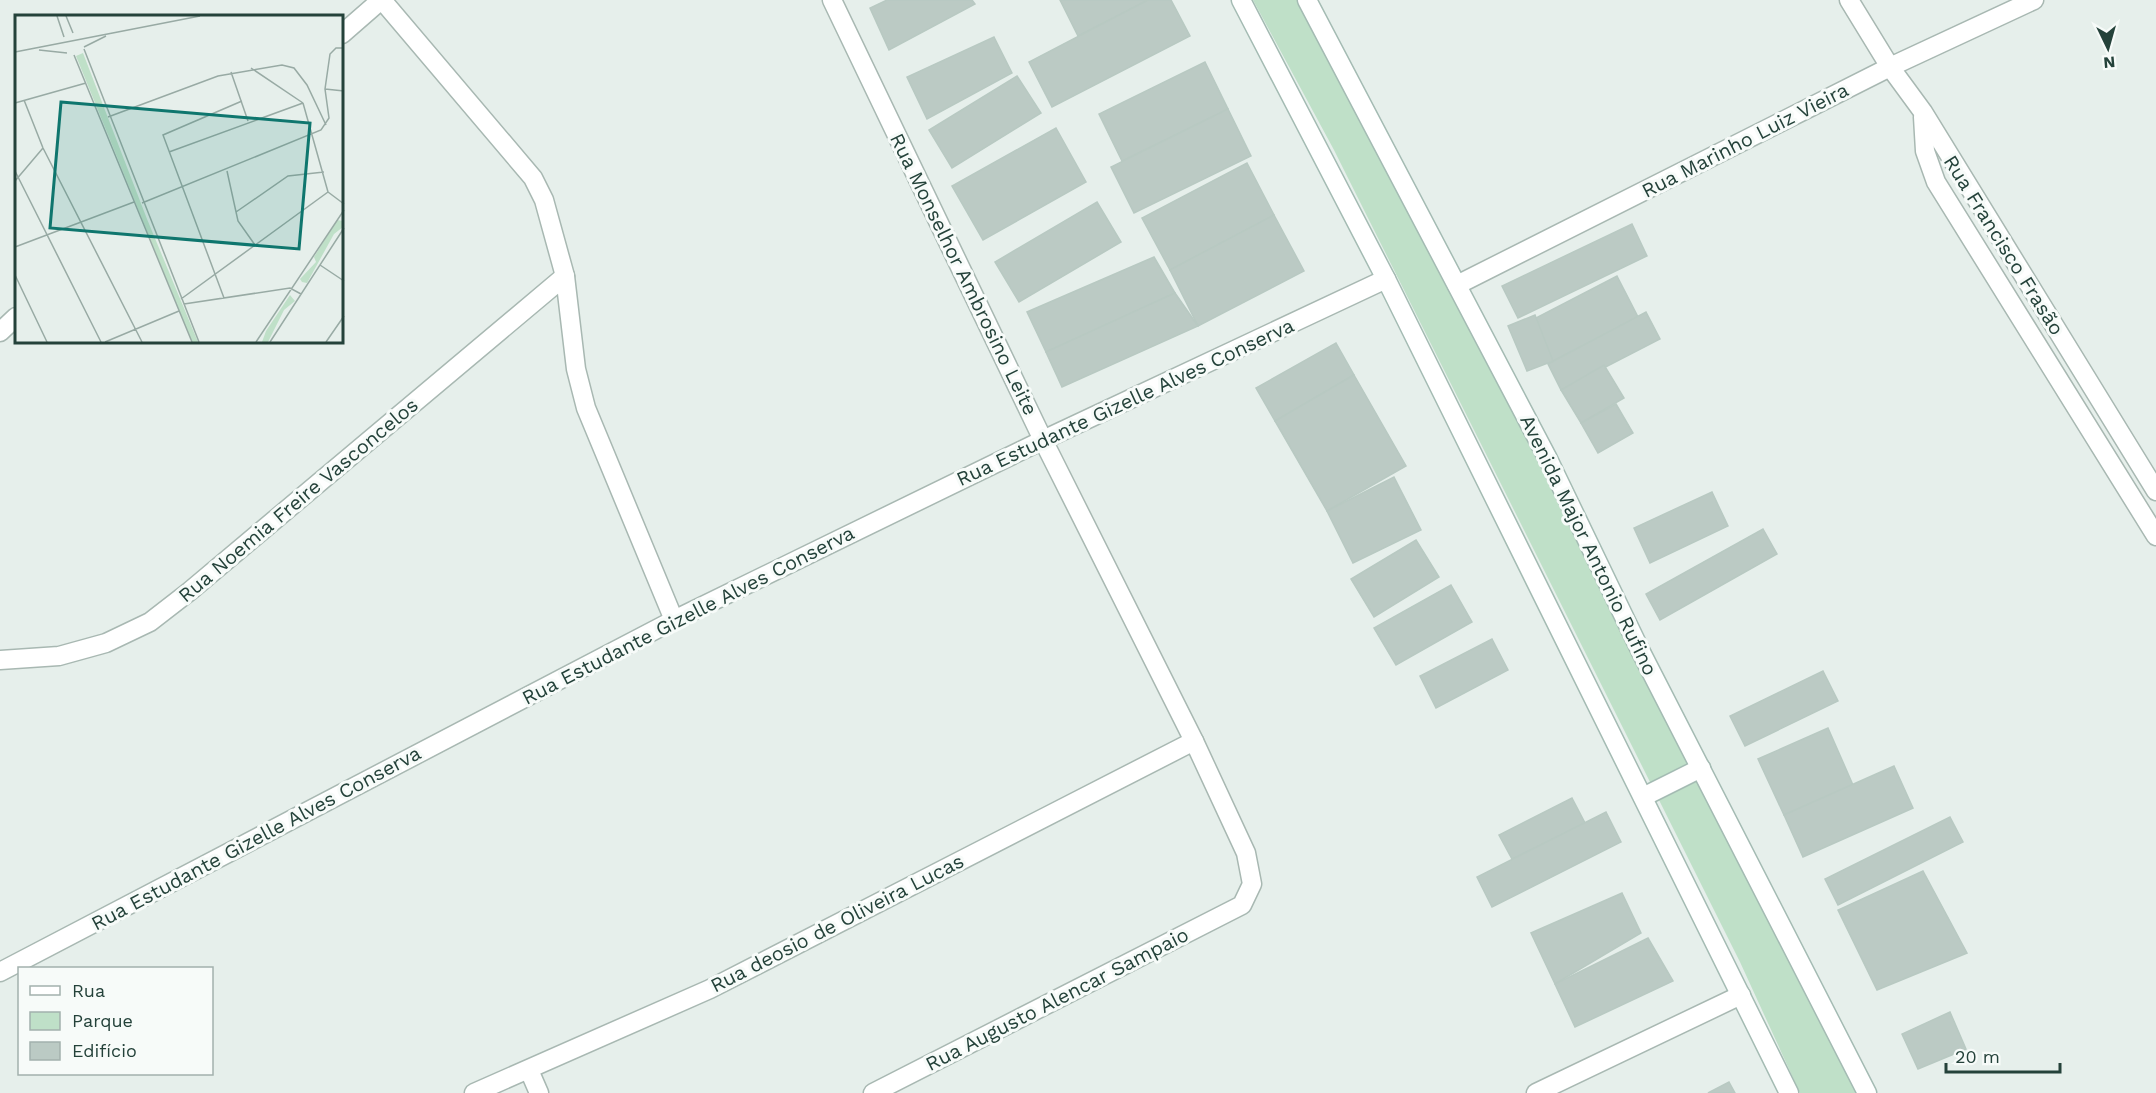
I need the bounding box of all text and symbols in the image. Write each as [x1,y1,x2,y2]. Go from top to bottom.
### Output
inset map [15,15,344,344]
north arrow [2078,18,2138,78]
text: N [2103,52,2116,72]
street label: Rua Marinho Luiz Vieira [1638,77,1852,203]
street label: Rua Monselhor Ambrosino Leite [885,129,1043,419]
street label: Rua Francisco Frasão [1939,151,2069,339]
street label: Rua Estudante Gizelle Alves Conserva [952,313,1298,491]
street label: Rua Noemia Freire Vasconcelos [173,393,423,607]
street label: Avenida Major Antonio Rufino [1515,411,1663,679]
street label: Rua Estudante Gizelle Alves Conserva [518,520,858,710]
street label: Rua Estudante Gizelle Alves Conserva [87,741,425,935]
street label: Rua deosio de Oliveira Lucas [706,848,968,998]
street label: Rua Augusto Alencar Sampaio [921,922,1193,1076]
legend [18,967,213,1075]
text: Rua [72,980,105,1001]
text: Parque [72,1010,133,1031]
scale bar [1946,1036,2060,1074]
text: Edifício [72,1040,137,1061]
text: 20 m [1955,1046,2000,1067]

